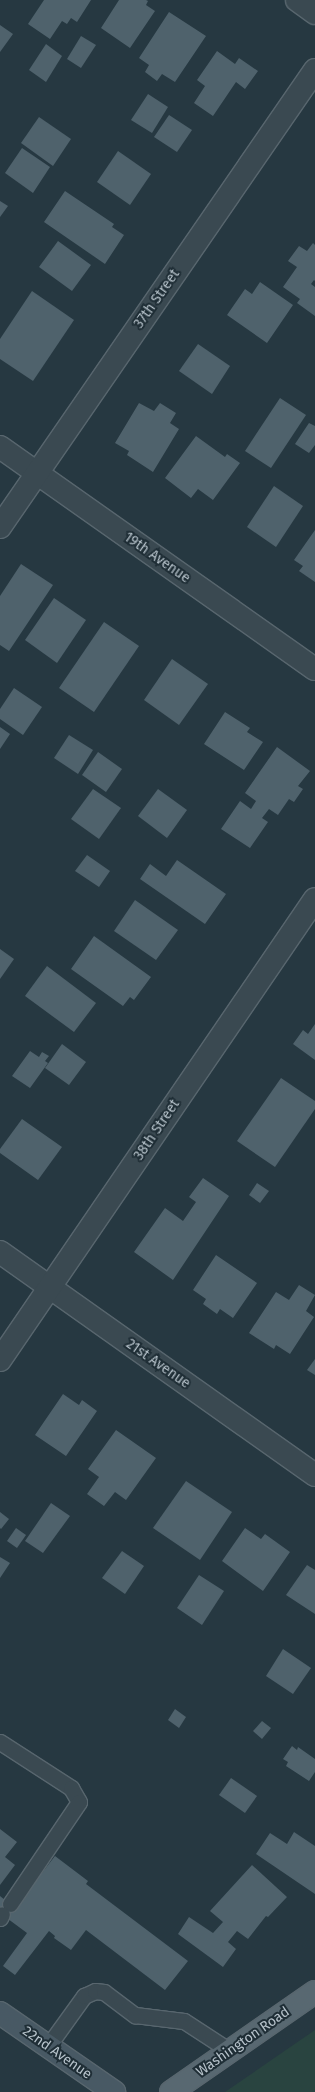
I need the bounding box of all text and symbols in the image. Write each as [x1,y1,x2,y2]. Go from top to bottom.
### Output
street label: 37th Street [131,266,183,332]
street label: 19th Avenue [121,529,193,587]
street label: 38th Street [131,1096,183,1164]
street label: 21st Avenue [123,1336,193,1392]
street label: Washington Road [193,2004,293,2080]
street label: 22nd Avenue [19,2023,95,2083]

